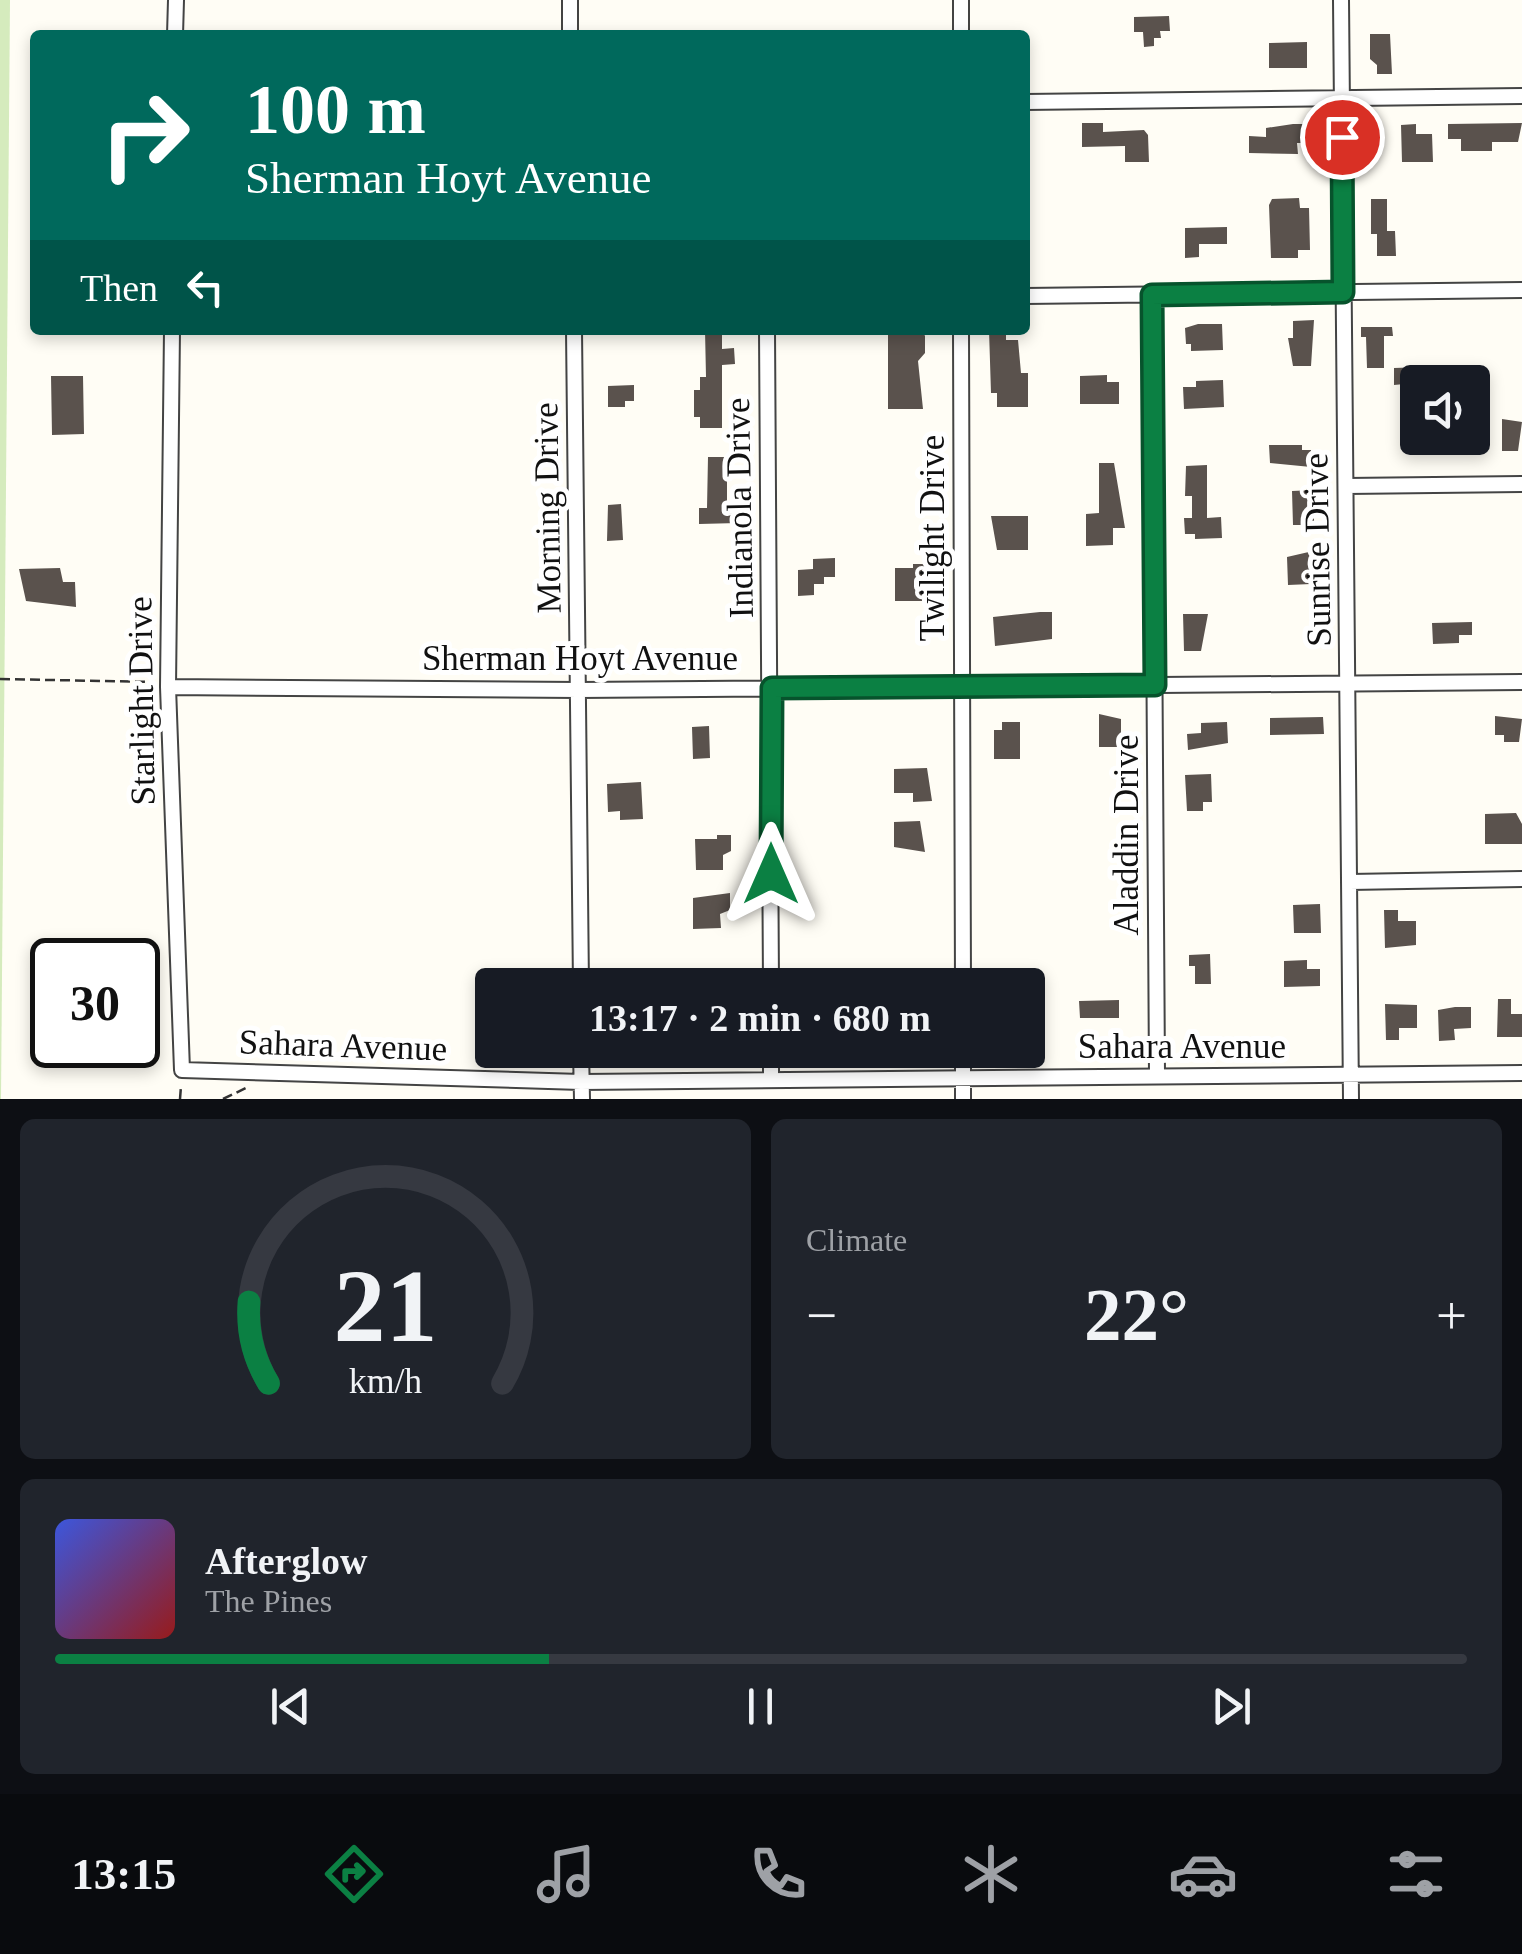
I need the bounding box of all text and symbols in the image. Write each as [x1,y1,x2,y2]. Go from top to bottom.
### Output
icon: right [80,70,210,200]
text: 100 m [245,71,426,148]
pin [1300,95,1385,180]
icon: arrive [1315,110,1370,165]
text: Sherman Hoyt Avenue [245,153,652,203]
icon: left [178,260,233,315]
text: Then [80,267,158,309]
map controls [1400,365,1490,455]
button: sound [1400,365,1490,455]
street label: Indianola Drive [718,397,761,619]
street label: Morning Drive [526,402,569,614]
street label: Twilight Drive [913,435,952,641]
street label: Sunrise Drive [1296,453,1339,647]
street label: Starlight Drive [120,596,163,806]
street label: Sherman Hoyt Avenue [422,639,738,678]
street label: Aladdin Drive [1107,734,1146,936]
position arrow [719,822,823,926]
speed limit sign: 30 [30,938,160,1068]
text: 13:17 · 2 min · 680 m [589,997,931,1039]
street label: Sahara Avenue [238,1022,448,1069]
street label: Sahara Avenue [1078,1027,1286,1066]
text: Climate [806,1222,907,1258]
text: 21 [334,1248,438,1363]
text: 22° [1084,1273,1189,1356]
text: − [806,1285,837,1346]
text: + [1436,1285,1467,1346]
text: km/h [349,1361,422,1401]
text: Afterglow [205,1540,367,1582]
text: The Pines [205,1583,332,1619]
icon: previous [263,1679,318,1734]
icon: pause [733,1679,788,1734]
icon: next [1204,1679,1259,1734]
icon: directions [319,1839,389,1909]
icon: music [531,1839,601,1909]
icon: phone [743,1839,813,1909]
icon: climate [956,1839,1026,1909]
icon: car [1168,1839,1238,1909]
icon: filters [1381,1839,1451,1909]
text: 13:15 [71,1849,176,1899]

